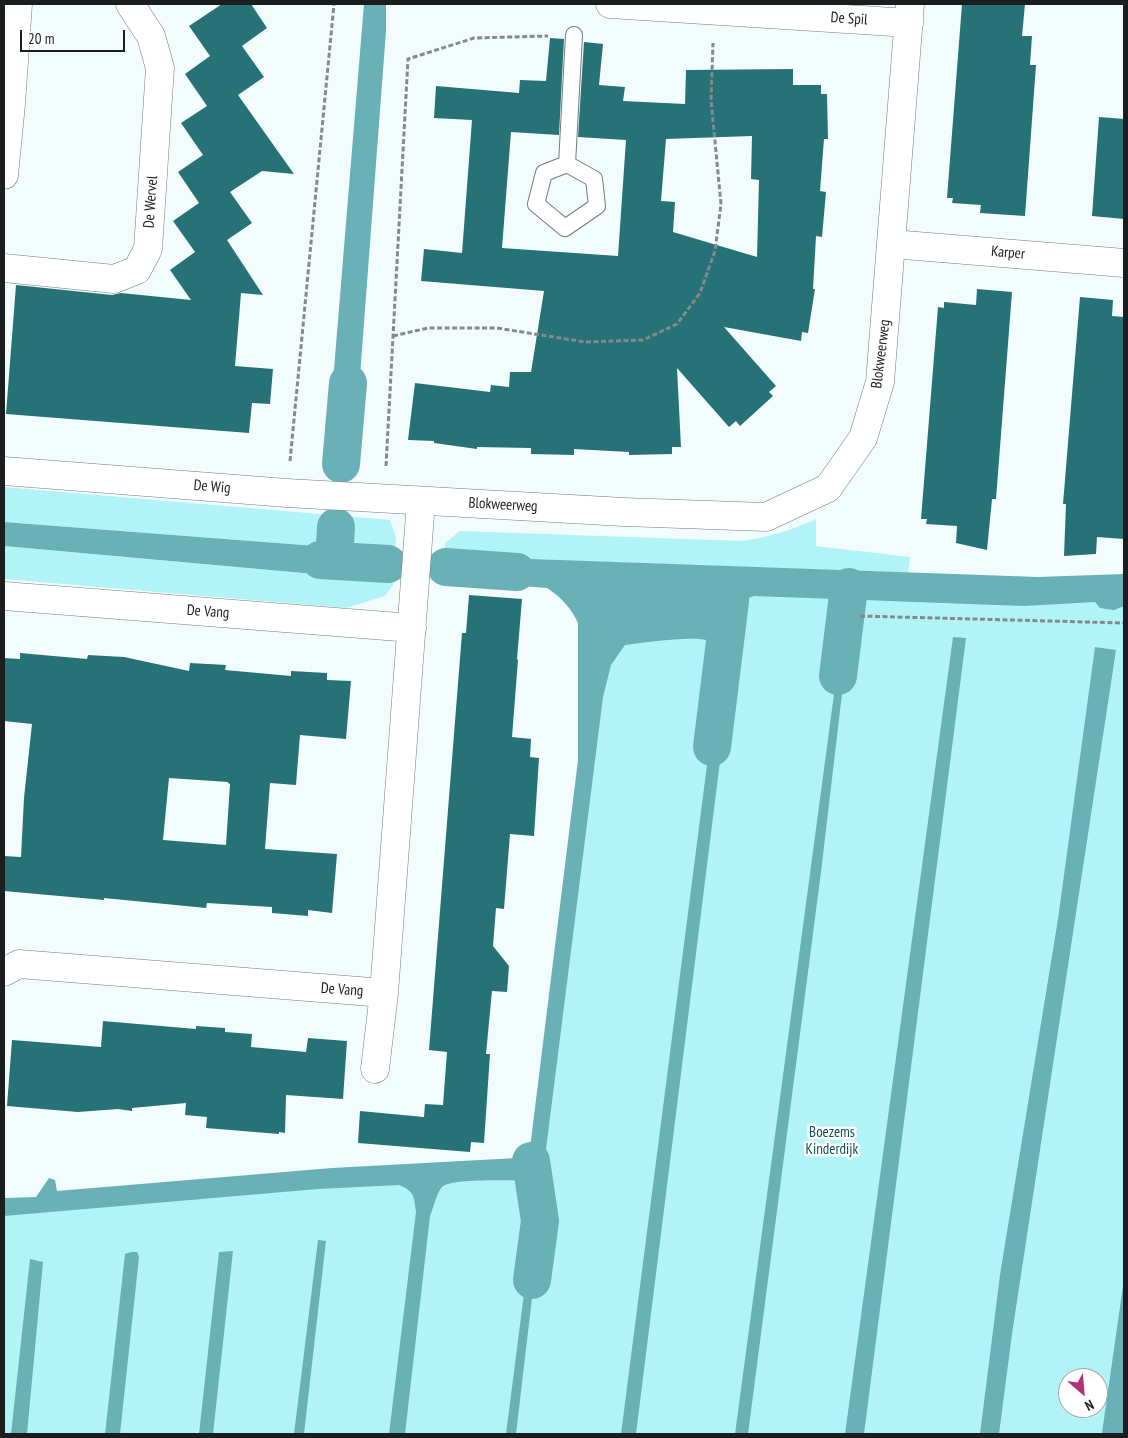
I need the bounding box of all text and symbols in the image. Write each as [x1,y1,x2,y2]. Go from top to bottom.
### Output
street label: De Spil [830,9,868,29]
scale bar [22,20,128,52]
text: 20 m [28,29,54,48]
street label: De Wervel [140,175,162,229]
street label: Karper [990,243,1026,263]
street label: Blokweerweg [868,319,894,389]
street label: De Wig [193,476,231,498]
street label: Blokweerweg [468,494,538,516]
street label: De Vang [186,602,230,622]
street label: De Vang [320,980,364,1000]
park label: Boezems Kinderdijk [806,1124,858,1159]
north arrow [1058,1368,1108,1418]
text: N [1082,1396,1097,1415]

